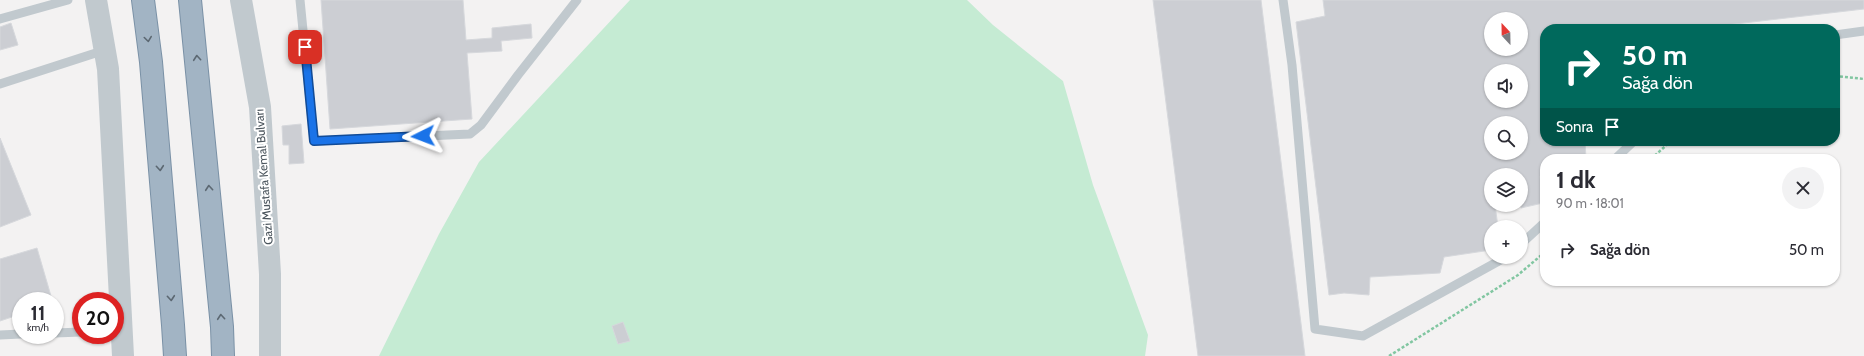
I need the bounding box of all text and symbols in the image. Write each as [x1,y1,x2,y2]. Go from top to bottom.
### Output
north arrow [1484,12,1528,56]
map controls [1484,12,1528,264]
pin [288,30,322,64]
one-way arrow [143,36,152,42]
icon: arrive [294,36,316,58]
text: 50 m [1622,38,1687,72]
icon: right [1556,40,1608,92]
one-way arrow [193,55,202,61]
button: sound [1484,64,1528,108]
text: Sağa dön [1622,72,1693,94]
street label: Gazi Mustafa Kemal Bulvarı [251,109,276,245]
position arrow [402,115,444,157]
button: search [1484,116,1528,160]
icon: arrive [1601,116,1623,138]
text: Sonra [1556,118,1593,136]
one-way arrow [156,165,165,171]
text: 1 dk [1556,165,1596,194]
button: close [1782,167,1824,209]
button: layers [1484,168,1528,212]
one-way arrow [205,185,214,191]
text: 90 m · 18:01 [1556,195,1624,211]
button: + [1484,220,1528,264]
icon: right [1556,239,1578,261]
text: Sağa dön [1590,241,1650,259]
text: 50 m [1789,241,1824,259]
speed limit sign: 20 [72,292,124,344]
one-way arrow [167,295,176,301]
text: 11 [31,301,45,325]
one-way arrow [217,314,226,320]
text: km/h [27,321,49,334]

